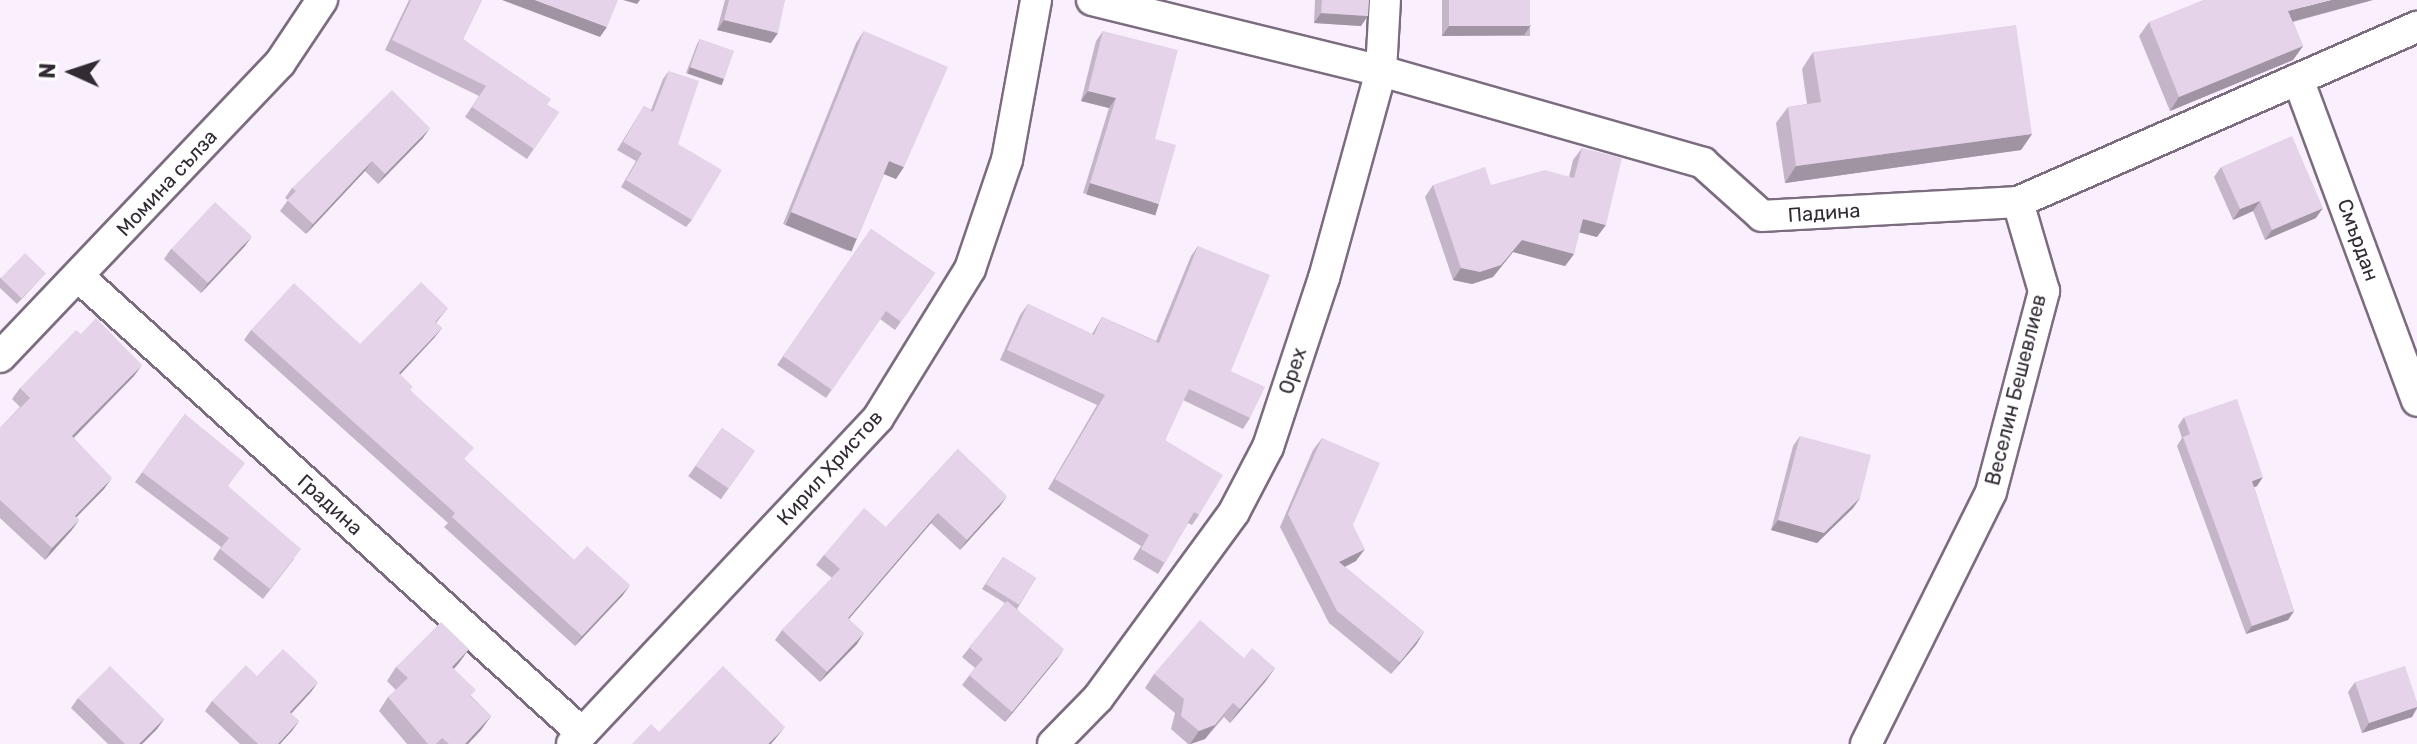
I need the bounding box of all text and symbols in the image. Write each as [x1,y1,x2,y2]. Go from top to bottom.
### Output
north arrow [32,32,112,112]
text: N [34,62,61,79]
street label: Момина сълза [112,125,222,241]
street label: Смърдан [2332,196,2384,284]
street label: Падина [1787,198,1861,228]
street label: Веселин Бешевлиев [1981,292,2051,488]
street label: Орех [1274,345,1312,397]
street label: Кирил Христов [772,406,888,530]
street label: Градина [293,470,367,540]

